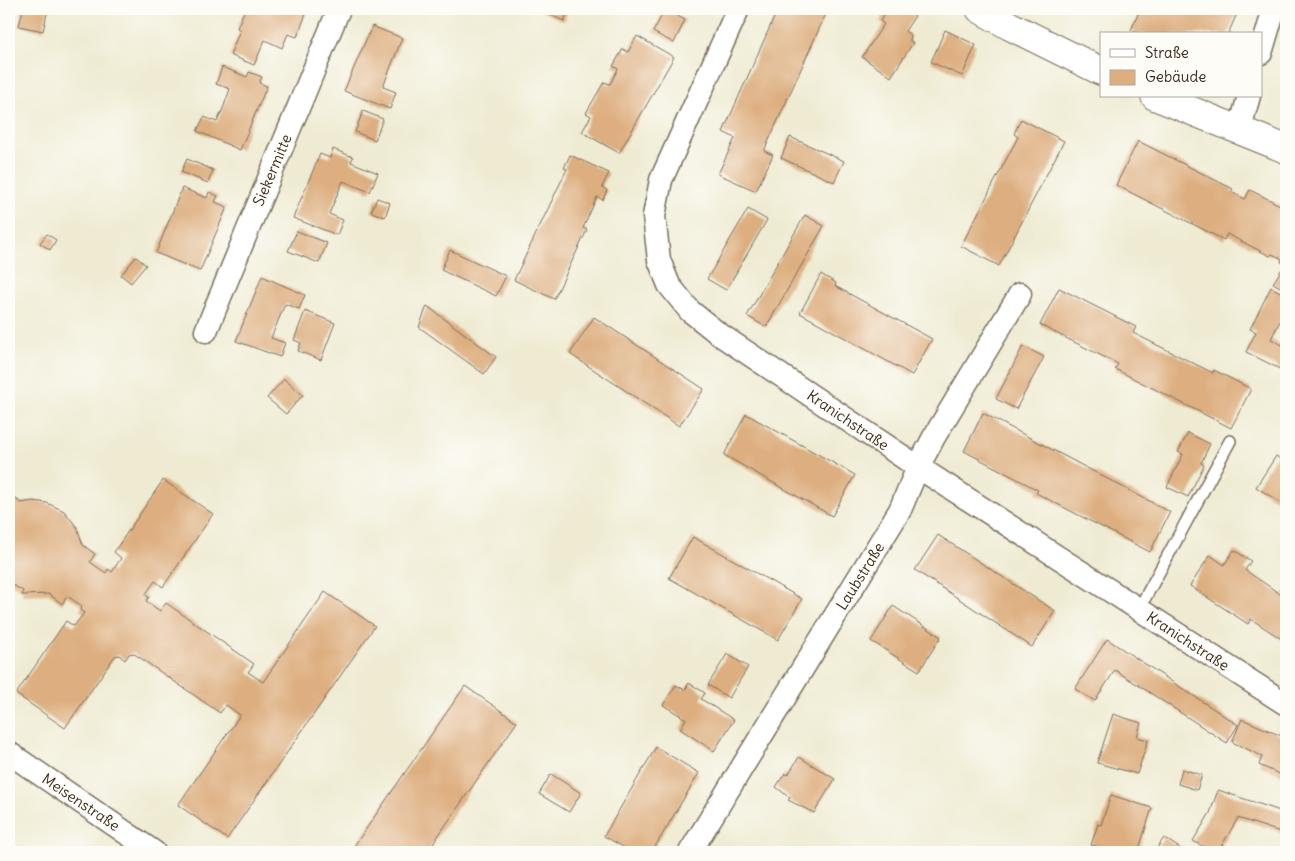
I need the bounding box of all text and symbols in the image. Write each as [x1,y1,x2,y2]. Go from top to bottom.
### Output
legend [1100,32,1262,98]
text: Straße [1145,43,1189,62]
text: Gebäude [1145,67,1206,86]
street label: Siekermitte [248,131,296,209]
street label: Kranichstraße [803,386,893,454]
street label: Laubstraße [832,539,888,613]
street label: Kranichstraße [1143,607,1233,675]
street label: Meisenstraße [38,769,124,835]

